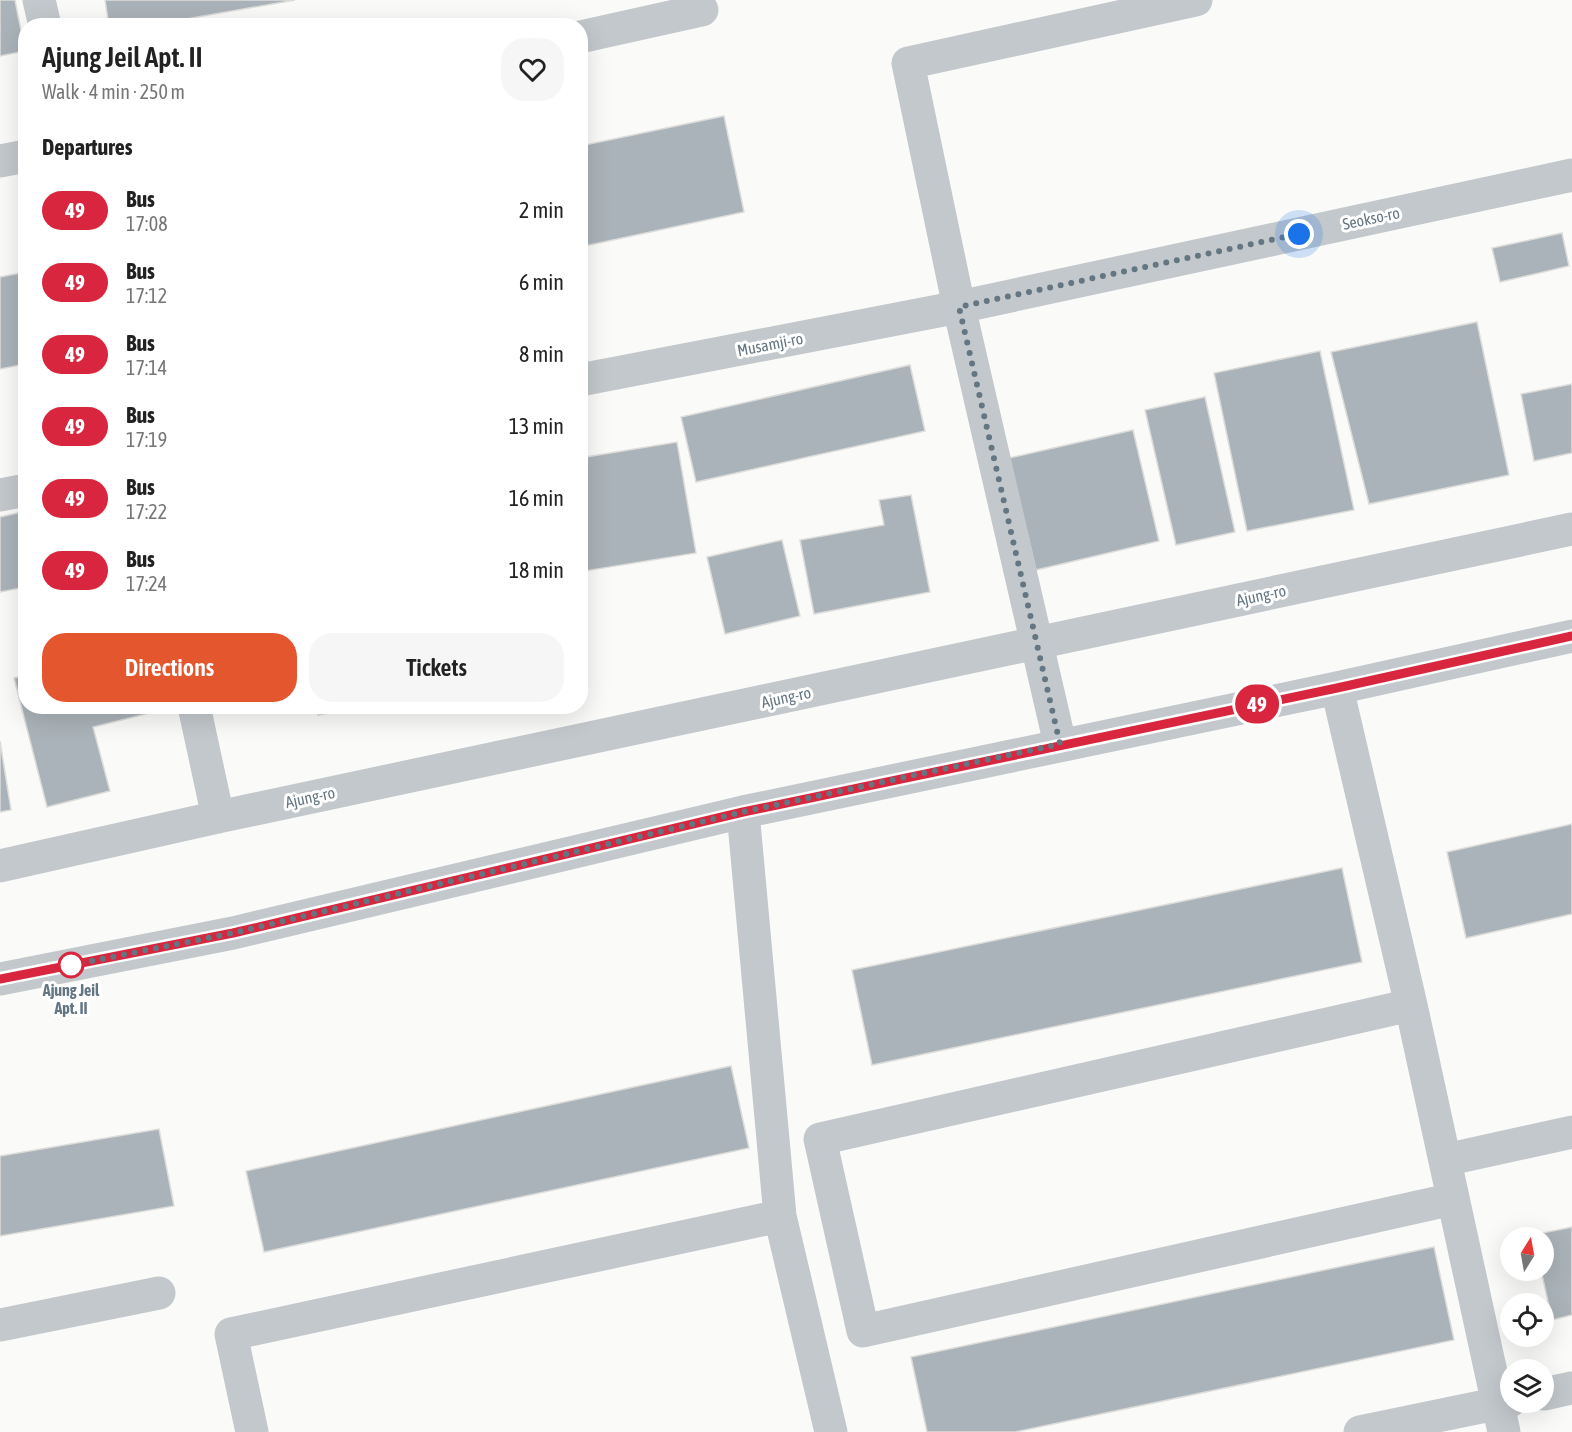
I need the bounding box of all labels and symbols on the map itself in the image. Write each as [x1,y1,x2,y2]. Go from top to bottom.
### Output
street label: Seokso-ro [1341,203,1401,233]
your location [1284,219,1314,249]
street label: Musamji-ro [736,329,805,360]
street label: Ajung-ro [1235,581,1288,610]
street label: Ajung-ro [760,683,813,712]
line badge: 49 [1230,684,1284,724]
street label: Ajung-ro [284,783,337,812]
marker: Ajung Jeil Apt. II [58,952,84,978]
place label: Ajung Jeil Apt. II [42,981,100,1017]
north arrow [1500,1227,1554,1281]

